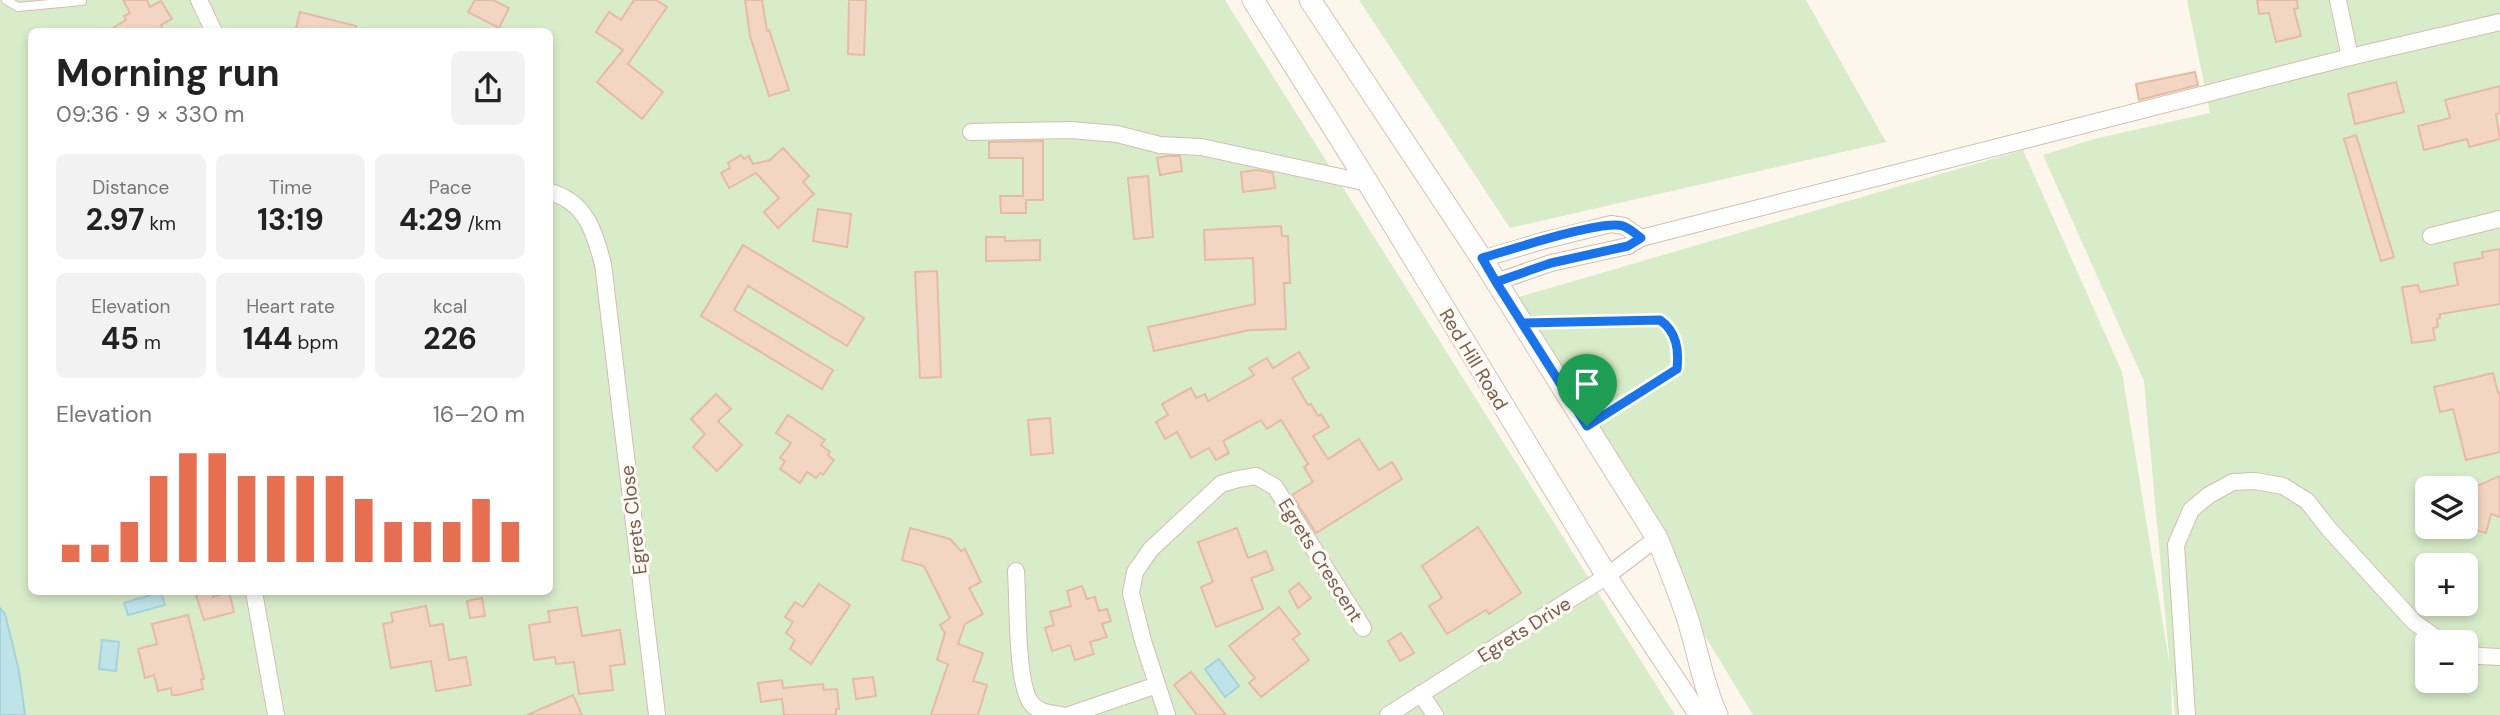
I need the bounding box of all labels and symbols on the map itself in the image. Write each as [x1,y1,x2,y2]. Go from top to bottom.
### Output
street label: Red Hill Road [1434,304,1514,414]
pin [1557,354,1617,426]
street label: Egrets Close [614,464,653,576]
street label: Egrets Crescent [1273,494,1369,627]
street label: Egrets Drive [1473,591,1576,668]

